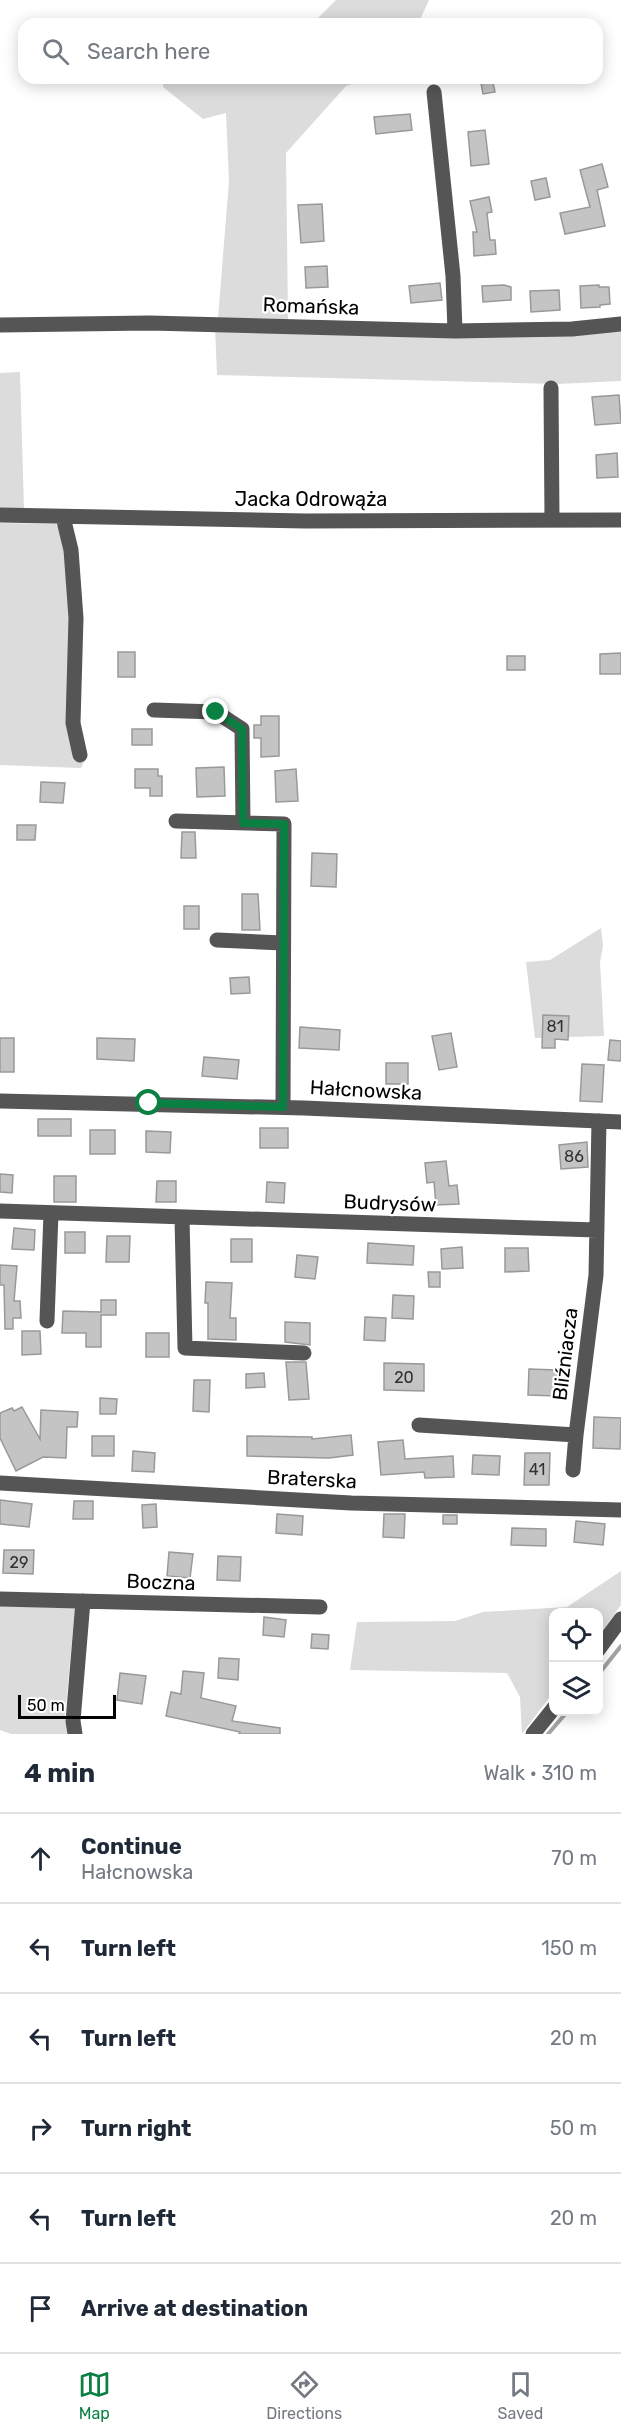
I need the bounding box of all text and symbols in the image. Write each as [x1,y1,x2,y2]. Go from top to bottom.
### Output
search box [18,18,603,84]
icon: search [39,35,72,68]
text: Search here [87,38,210,65]
street label: Romańska [262,292,360,320]
street label: Jacka Odrowąża [235,487,387,511]
route end [202,698,228,724]
house number: 81 [546,1017,564,1036]
street label: Hałcnowska [309,1075,423,1105]
route start [135,1089,161,1115]
house number: 86 [564,1147,584,1166]
street label: Budrysów [343,1189,437,1217]
street label: Bliźniacza [547,1306,583,1402]
house number: 20 [394,1368,414,1387]
house number: 41 [529,1460,545,1479]
street label: Braterska [267,1465,357,1493]
house number: 29 [10,1553,28,1572]
street label: Boczna [126,1569,196,1595]
map controls [549,1608,603,1716]
button: locate [549,1608,603,1662]
button: layers [549,1662,603,1716]
scale bar [18,1692,116,1720]
text: 50 m [27,1696,65,1715]
text: 4 min [24,1758,95,1789]
text: Walk · 310 m [483,1761,597,1785]
text: Continue [81,1833,182,1860]
icon: ahead [24,1842,57,1875]
text: 70 m [551,1846,597,1870]
text: Hałcnowska [81,1860,193,1884]
icon: left [24,1932,57,1965]
text: Turn left [81,1935,176,1962]
text: 150 m [541,1936,597,1960]
icon: left [24,2022,57,2055]
text: Turn left [81,2025,176,2052]
text: 20 m [550,2026,597,2050]
icon: right [24,2112,57,2145]
text: Turn right [81,2115,191,2142]
text: 50 m [550,2116,597,2140]
icon: left [24,2202,57,2235]
text: Turn left [81,2205,176,2232]
text: 20 m [550,2206,597,2230]
icon: arrive [24,2292,57,2325]
text: Arrive at destination [81,2295,308,2322]
tab: Map [78,2368,111,2423]
tab: Directions [266,2368,342,2423]
tab: Saved [498,2368,543,2423]

